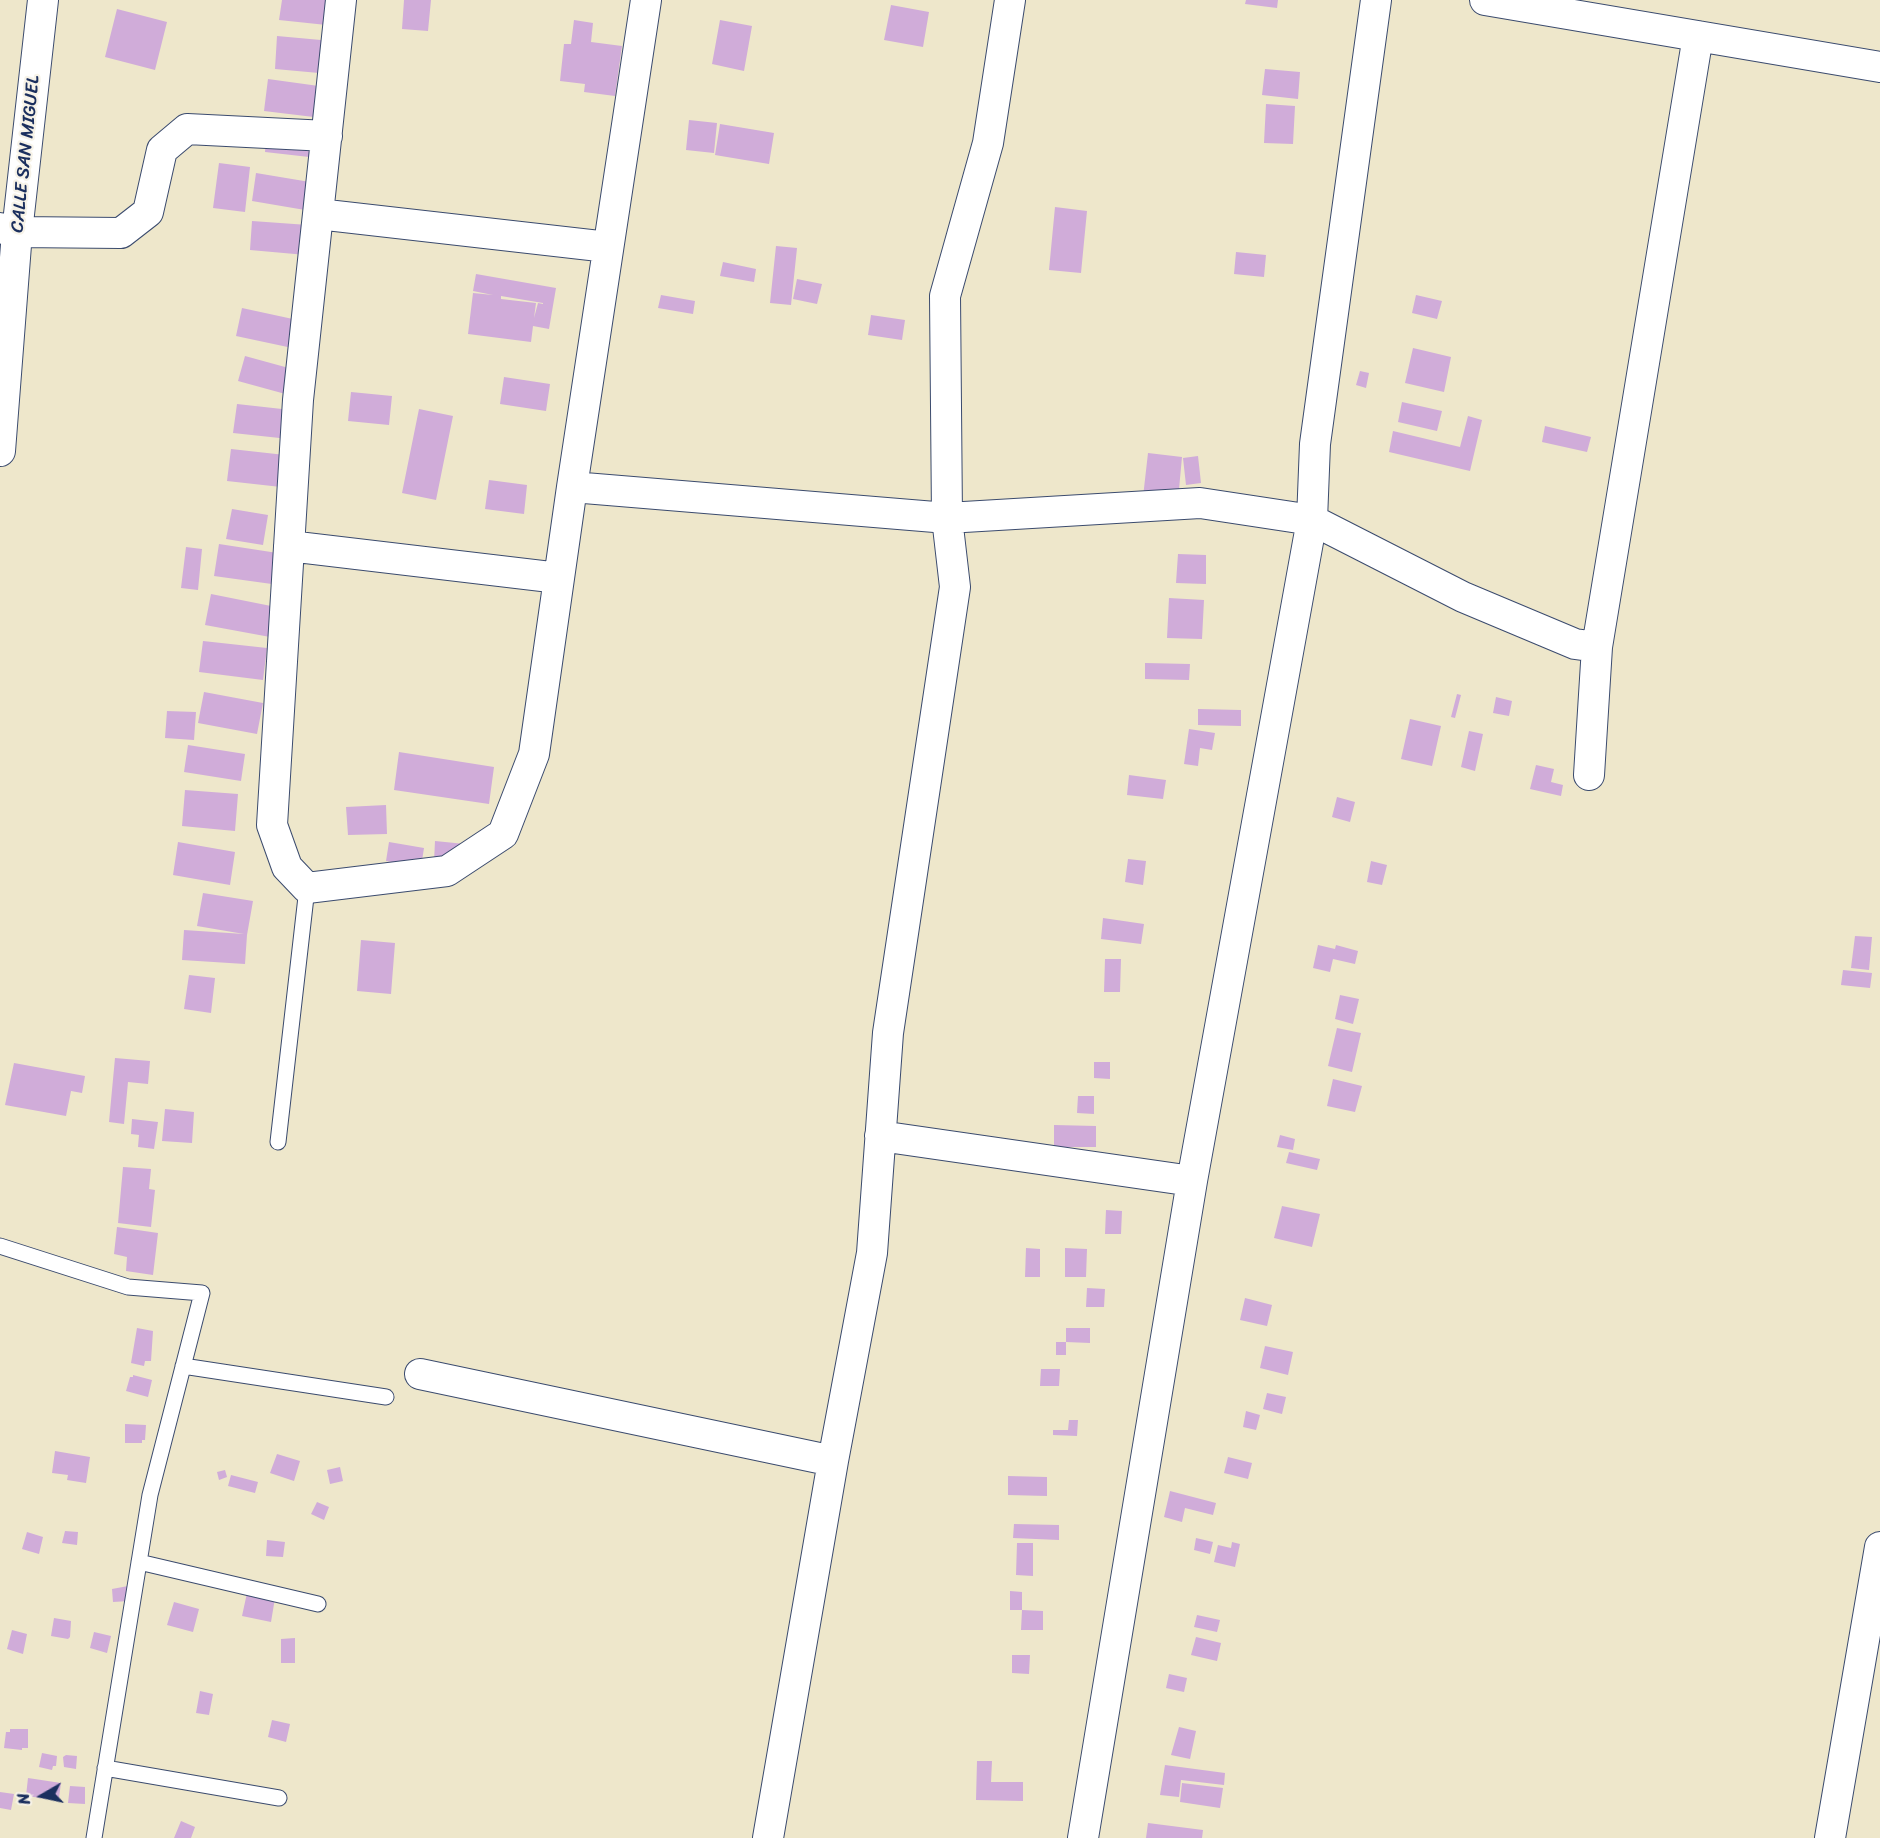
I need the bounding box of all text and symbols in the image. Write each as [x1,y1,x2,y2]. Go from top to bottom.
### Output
street label: CALLE SAN MIGUEL [7,74,45,234]
north arrow [12,1766,72,1826]
text: N [9,1791,39,1807]

